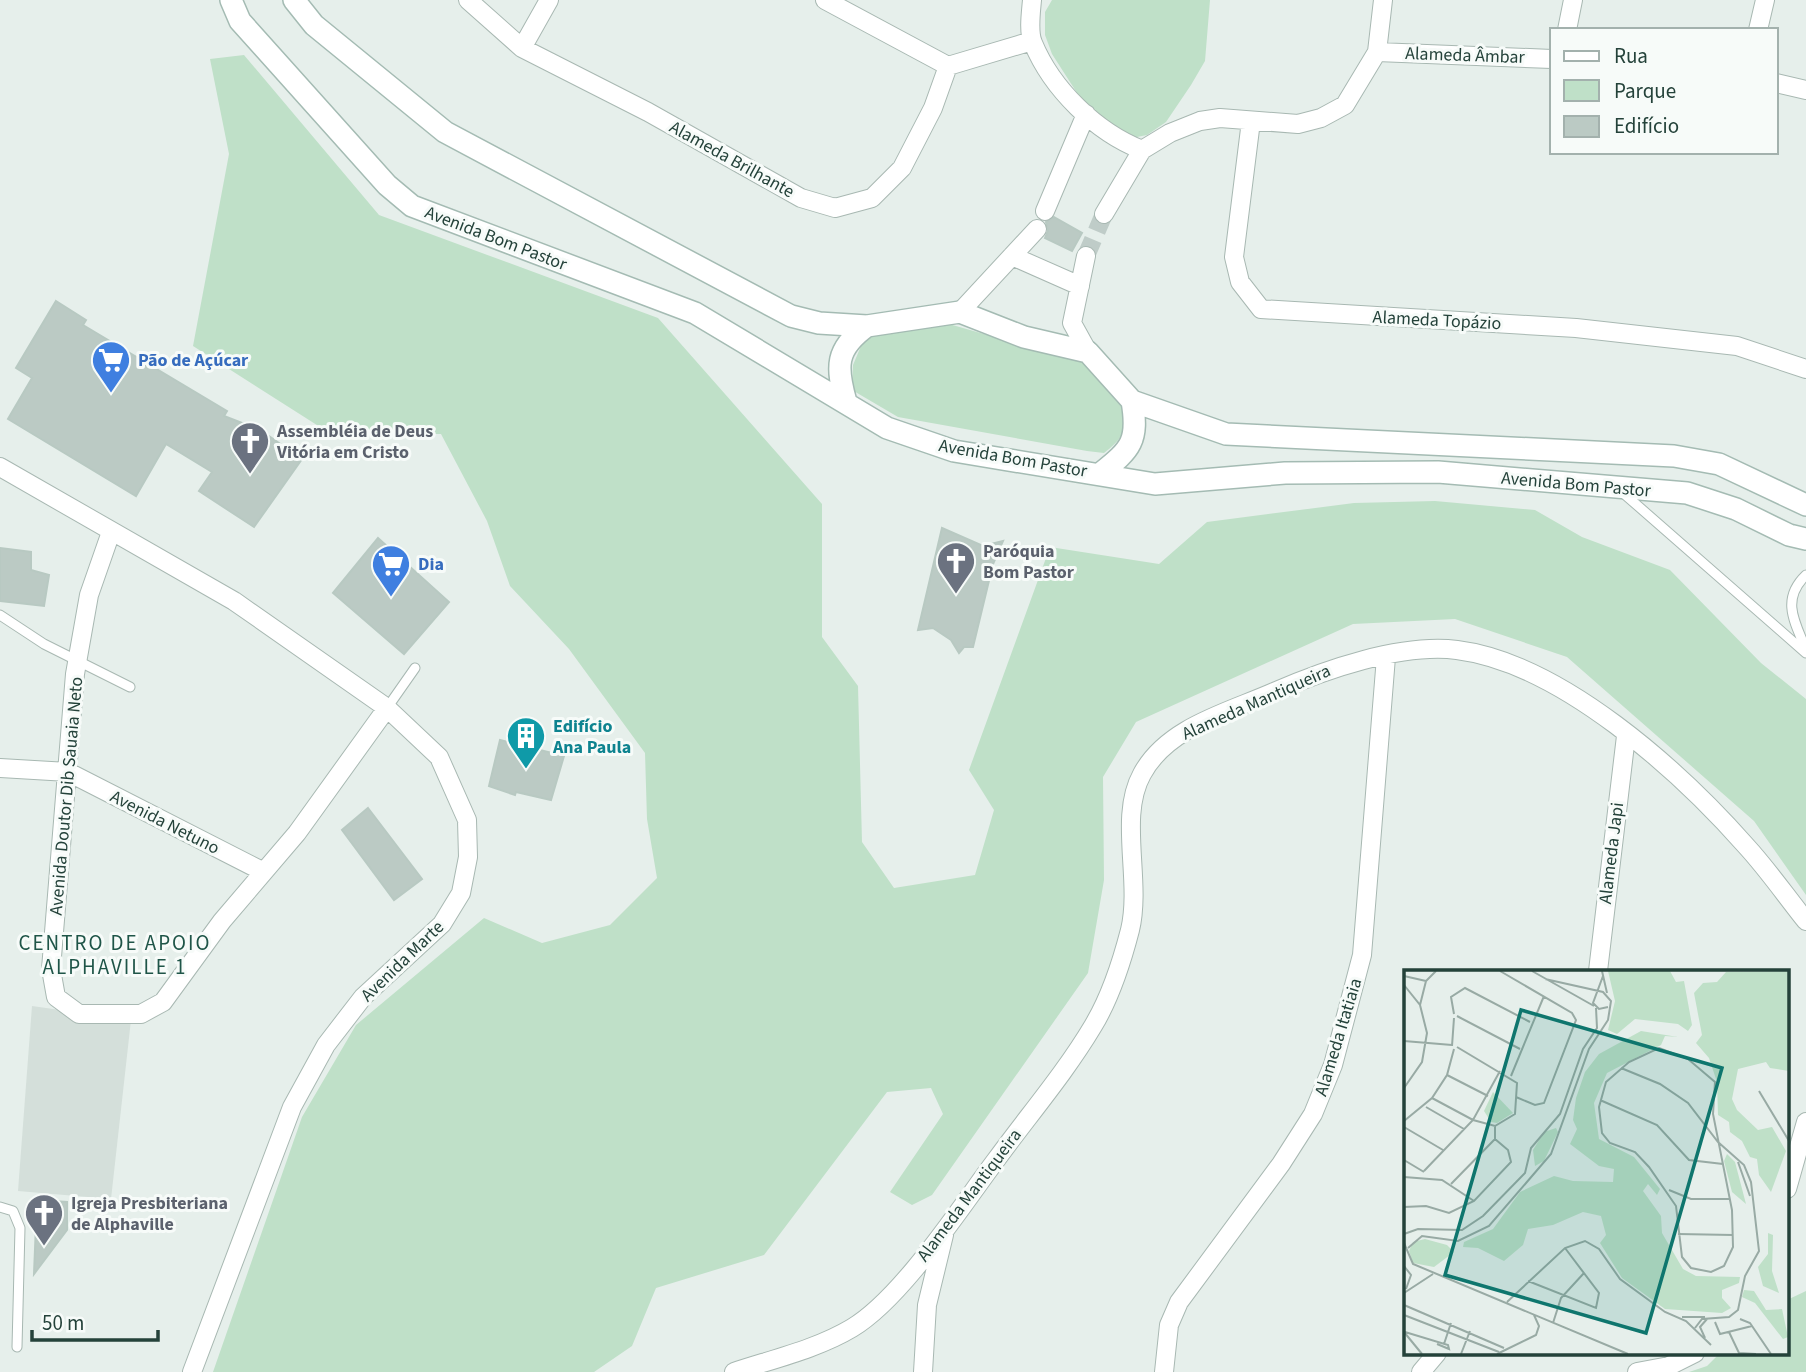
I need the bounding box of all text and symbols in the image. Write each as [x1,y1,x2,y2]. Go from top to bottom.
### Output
legend [1550,28,1778,154]
street label: Alameda Âmbar [1405,41,1526,70]
text: Rua [1614,41,1648,71]
text: Parque [1614,76,1676,106]
text: Edifício [1614,111,1679,141]
street label: Alameda Brilhante [665,115,799,204]
street label: Avenida Bom Pastor [421,200,571,277]
street label: Alameda Topázio [1372,305,1502,336]
supermarket icon: Pão de Açúcar [90,339,132,394]
place label: Pão de Açúcar [138,348,249,373]
place label: Assembléia de Deus Vitória em Cristo [276,419,433,465]
church icon: Assembléia de Deus Vitória em Cristo [229,420,271,475]
street label: Avenida Bom Pastor [937,433,1090,484]
street label: Avenida Bom Pastor [1500,465,1653,504]
place label: Paróquia Bom Pastor [983,539,1075,585]
church icon: Paróquia Bom Pastor [935,540,977,595]
supermarket icon: Dia [370,543,412,598]
place label: Dia [418,552,444,577]
street label: Alameda Mantiqueira [1178,658,1335,747]
street label: Avenida Doutor Dib Sauaia Neto [44,676,89,916]
place label: Edifício Ana Paula [552,714,631,760]
building icon: Edifício Ana Paula [505,715,547,770]
street label: Avenida Netuno [106,784,224,861]
street label: Alameda Japi [1593,801,1630,905]
street label: Avenida Marte [355,915,450,1008]
district label: CENTRO DE APOIO ALPHAVILLE 1 [19,928,211,982]
inset map [1404,970,1788,1354]
street label: Alameda Itatiaia [1309,975,1368,1099]
street label: Alameda Mantiqueira [911,1124,1028,1267]
place label: Igreja Presbiteriana de Alphaville [71,1191,228,1237]
church icon: Igreja Presbiteriana de Alphaville [23,1192,65,1247]
scale bar [32,1298,158,1342]
text: 50 m [42,1308,84,1338]

